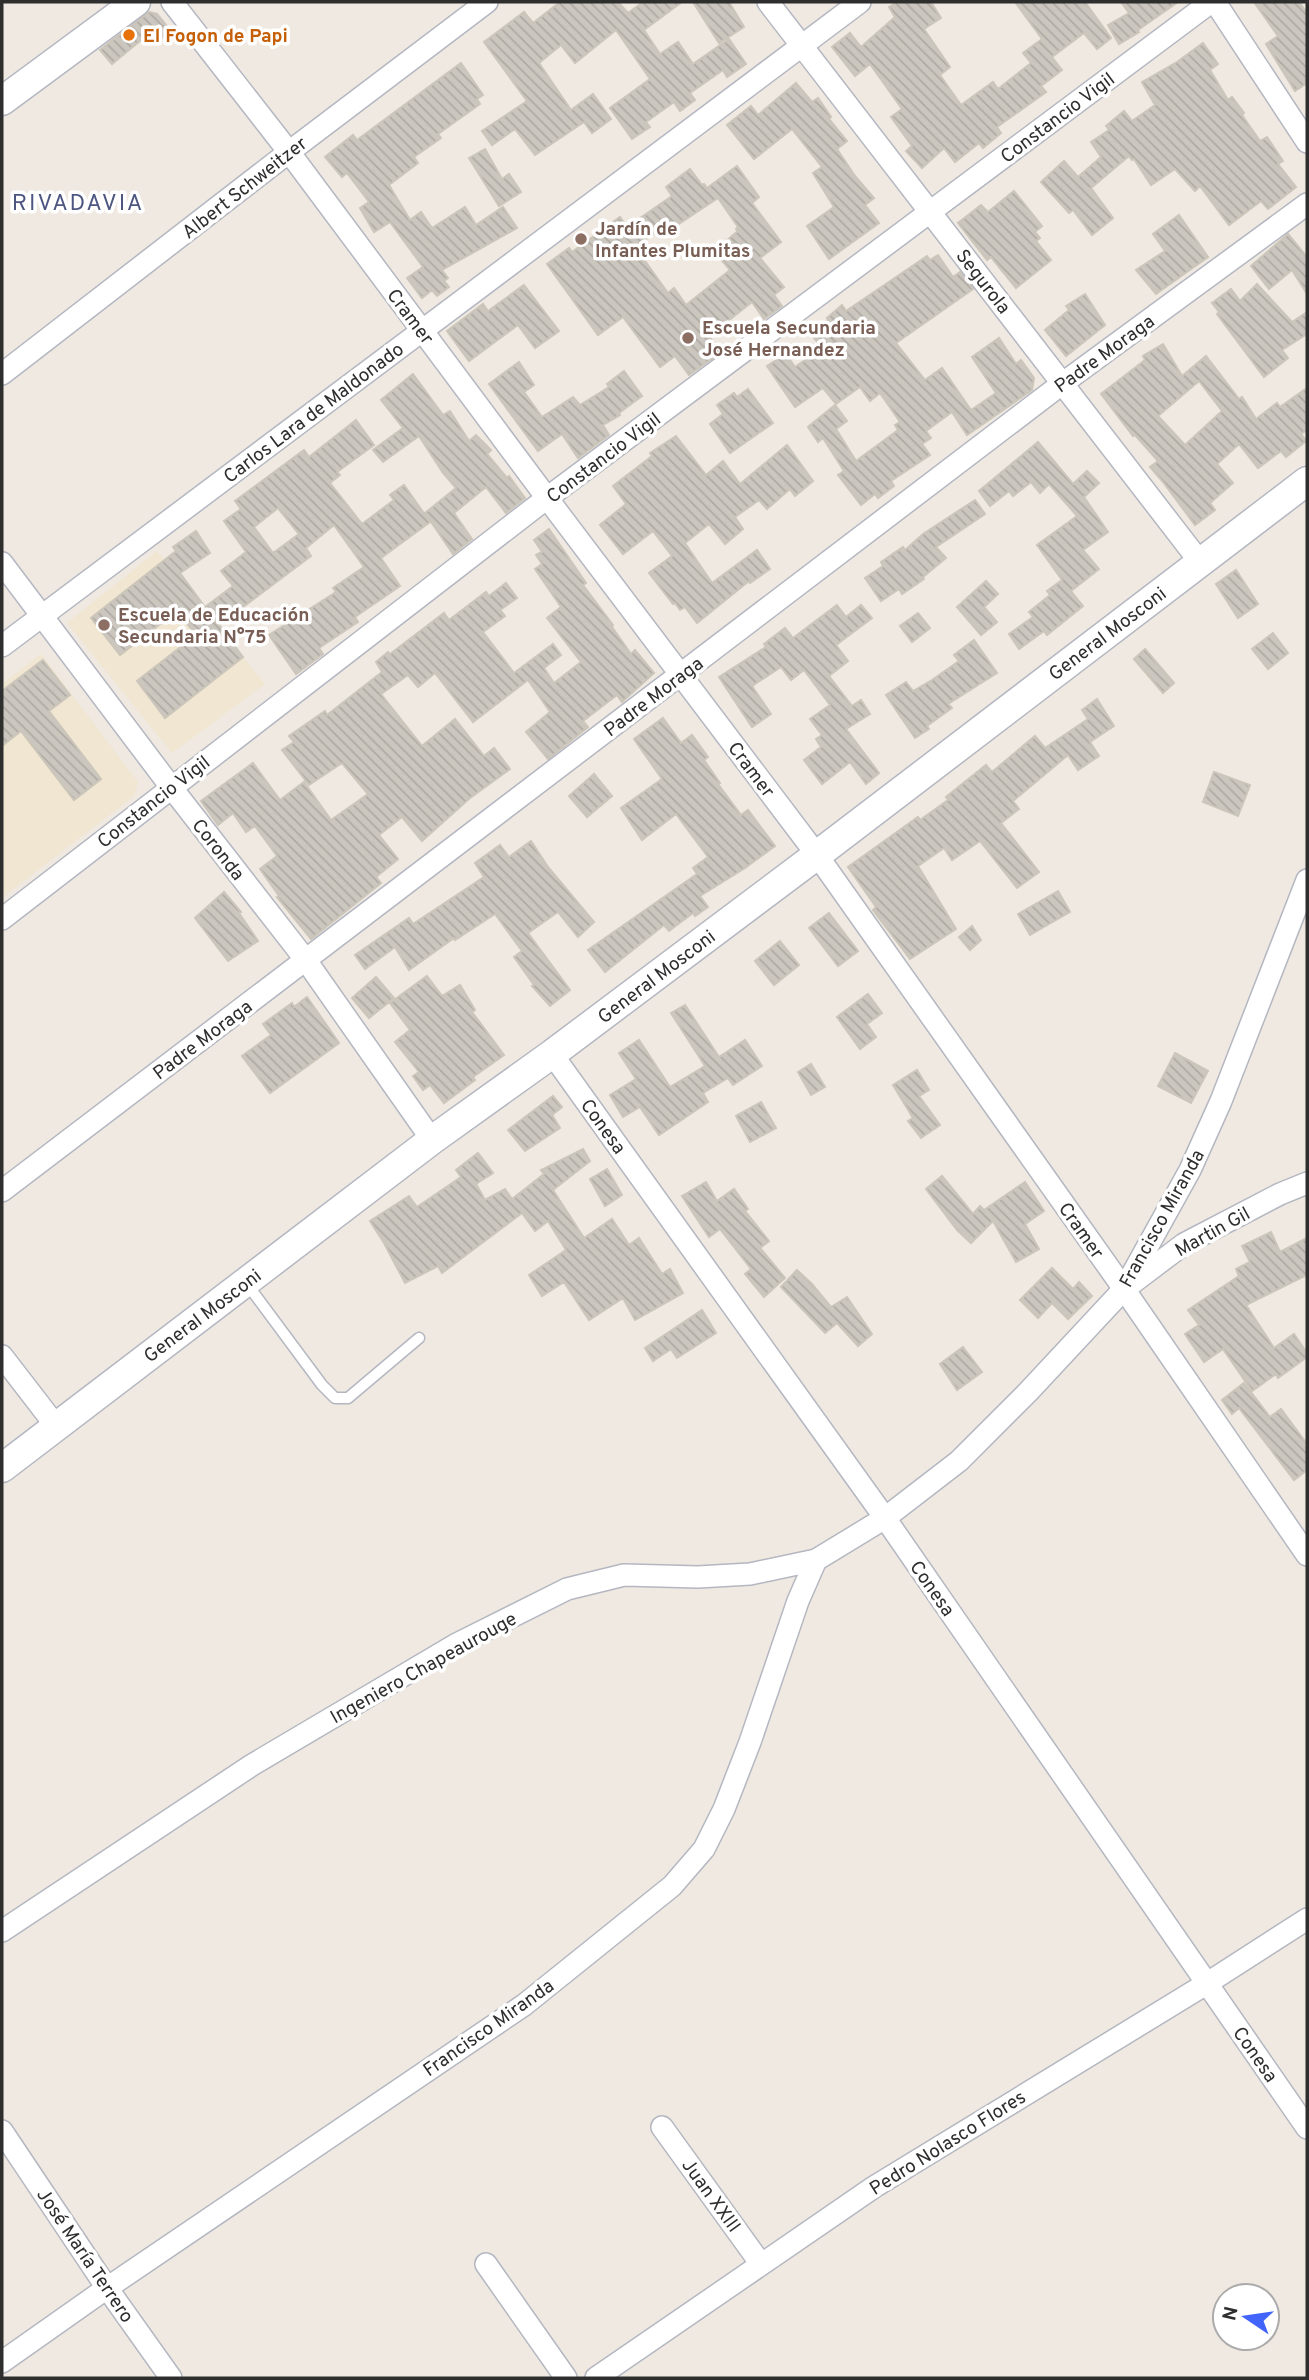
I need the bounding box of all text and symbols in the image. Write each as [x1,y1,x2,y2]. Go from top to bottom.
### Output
place label: El Fogon de Papi [143,25,288,49]
marker: El Fogon de Papi [121,27,137,43]
street label: Constancio Vigil [996,68,1120,169]
street label: Albert Schweitzer [178,132,313,245]
district label: RIVADAVIA [12,190,144,219]
place label: Jardín de Infantes Plumitas [595,218,750,264]
marker: Jardín de Infantes Plumitas [573,231,589,247]
street label: Segurola [950,245,1015,319]
street label: Cramer [381,285,439,350]
street label: Padre Moraga [1050,310,1160,399]
place label: Escuela Secundaria José Hernandez [702,317,876,363]
marker: Escuela Secundaria José Hernandez [680,330,696,346]
street label: Carlos Lara de Maldonado [219,338,409,489]
street label: Constancio Vigil [542,408,666,509]
street label: General Mosconi [1044,582,1172,687]
place label: Escuela de Educación Secundaria N°75 [118,604,309,650]
marker: Escuela de Educación Secundaria N°75 [96,617,112,633]
street label: Padre Moraga [600,652,709,743]
street label: Cramer [722,738,780,803]
street label: Constancio Vigil [93,751,216,854]
street label: Coronda [186,814,249,886]
street label: General Mosconi [593,925,721,1030]
street label: Padre Moraga [149,995,258,1086]
street label: Conesa [574,1095,630,1160]
street label: Francisco Miranda [1115,1146,1211,1292]
street label: Cramer [1052,1198,1109,1265]
street label: Martin Gil [1171,1202,1255,1263]
street label: General Mosconi [139,1264,267,1369]
street label: Conesa [904,1557,959,1622]
street label: Ingeniero Chapeaurouge [327,1607,521,1730]
street label: Francisco Miranda [419,1975,559,2083]
street label: Conesa [1227,2023,1282,2088]
street label: Pedro Nolasco Flores [865,2086,1031,2202]
street label: Juan XXIII [676,2155,745,2238]
street label: José María Terrero [31,2184,138,2328]
north arrow [1211,2282,1281,2352]
text: N [1218,2304,1245,2323]

